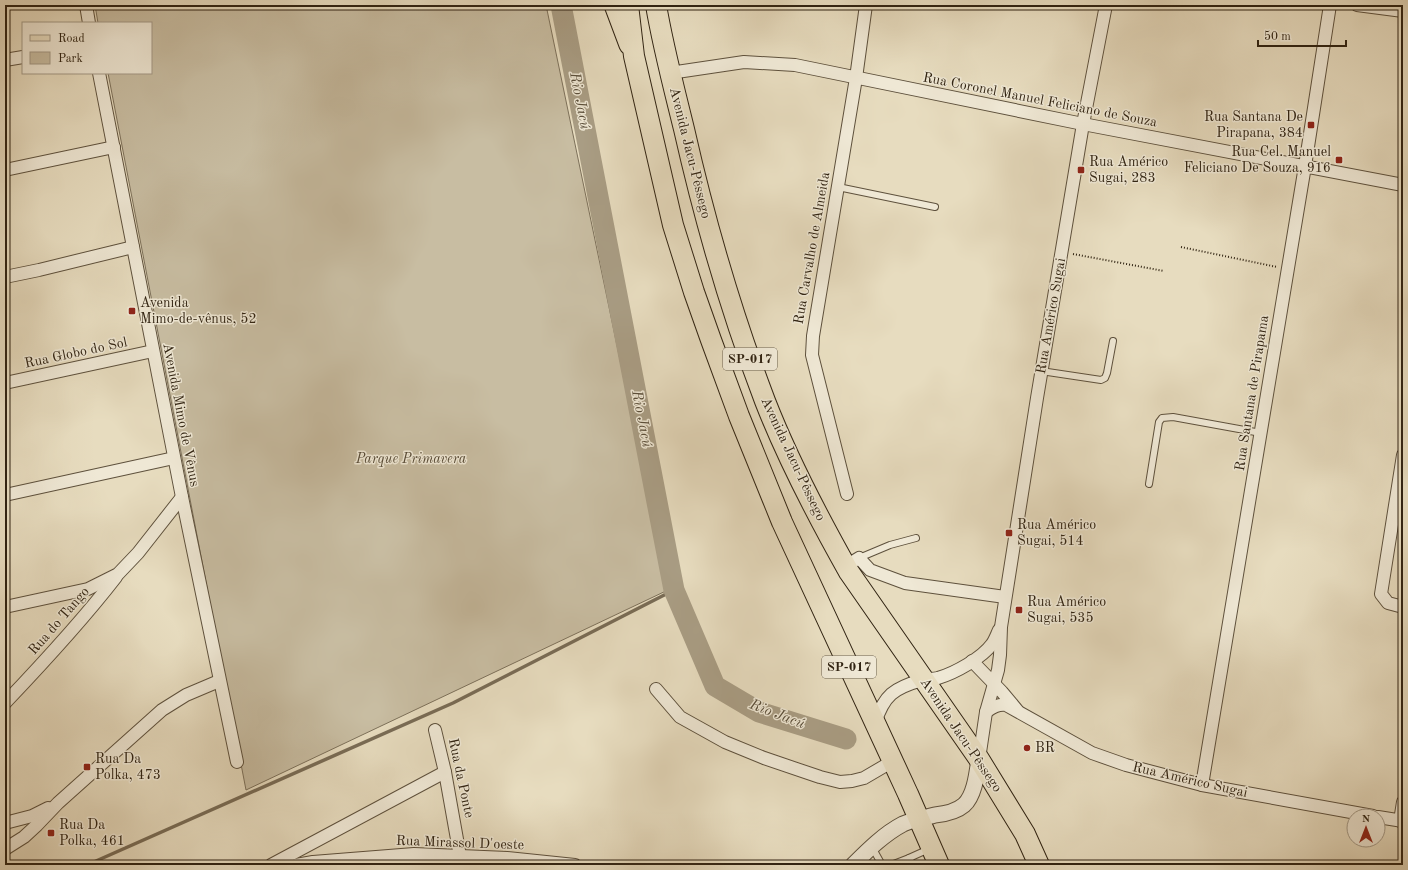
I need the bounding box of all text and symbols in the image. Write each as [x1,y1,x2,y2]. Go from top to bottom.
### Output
legend [22,22,152,74]
scale bar [1258,22,1346,48]
text: 50 m [1264,30,1291,43]
text: Road [58,33,85,45]
text: Park [58,53,83,65]
water label: Rio Jacú [566,70,592,131]
street label: Rua Coronel Manuel Feliciano de Souza [922,70,1158,130]
street label: Avenida Jacu-Pêssego [667,86,713,220]
place label: Rua Santana De Pirapana, 384 [1204,110,1303,140]
marker: Rua Santana De Pirapana, 384 [1306,120,1316,130]
place label: Rua Cel. Manuel Feliciano De Souza, 916 [1184,145,1331,175]
place label: Rua Américo Sugai, 283 [1089,155,1168,185]
marker: Rua Cel. Manuel Feliciano De Souza, 916 [1334,155,1344,165]
marker: Rua Américo Sugai, 283 [1076,165,1086,175]
street label: Rua Carvalho de Almeida [792,171,832,325]
street label: Rua Américo Sugai [1034,257,1068,375]
place label: Avenida Mimo-de-vênus, 52 [140,296,257,326]
marker: Avenida Mimo-de-vênus, 52 [127,306,137,316]
street label: Rua Santana de Pirapama [1233,314,1271,472]
street label: Rua Globo do Sol [23,335,129,371]
street label: Avenida Mimo de Vênus [160,342,202,488]
road number: SP-017 [723,348,777,370]
water label: Rio Jacú [628,388,654,449]
street label: Avenida Jacu-Pêssego [758,395,828,523]
park label: Parque Primavera [355,452,467,467]
place label: Rua Américo Sugai, 514 [1017,518,1096,548]
marker: Rua Américo Sugai, 514 [1004,528,1014,538]
street label: Rua do Tango [26,584,92,658]
place label: Rua Américo Sugai, 535 [1027,595,1106,625]
marker: Rua Américo Sugai, 535 [1014,605,1024,615]
road number: SP-017 [822,656,876,678]
street label: Avenida Jacu-Pêssego [918,675,1005,795]
water label: Rio Jacú [746,697,807,733]
street label: Rua da Ponte [446,737,476,819]
place label: BR [1035,741,1055,755]
marker: BR [1022,743,1032,753]
place label: Rua Da Polka, 473 [95,752,161,782]
street label: Rua Américo Sugai [1131,760,1249,800]
marker: Rua Da Polka, 473 [82,762,92,772]
north arrow [1346,808,1386,848]
text: N [1362,814,1371,825]
place label: Rua Da Polka, 461 [59,818,125,848]
marker: Rua Da Polka, 461 [46,828,56,838]
street label: Rua Mirassol D'oeste [396,834,524,852]

